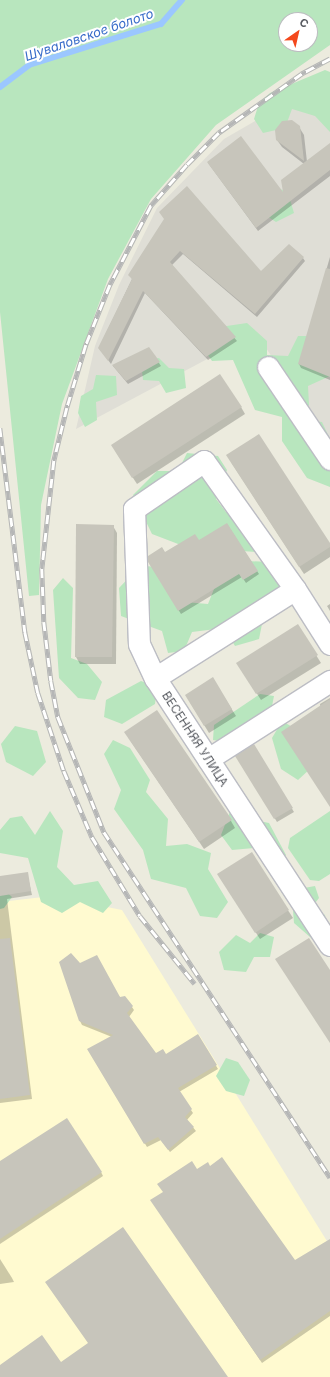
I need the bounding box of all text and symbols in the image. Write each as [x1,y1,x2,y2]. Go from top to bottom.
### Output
water label: Шуваловское болото [22,6,156,64]
north arrow [278,12,318,52]
text: С [297,15,311,31]
street label: ВЕСЕННЯЯ УЛИЦА [159,689,231,789]

